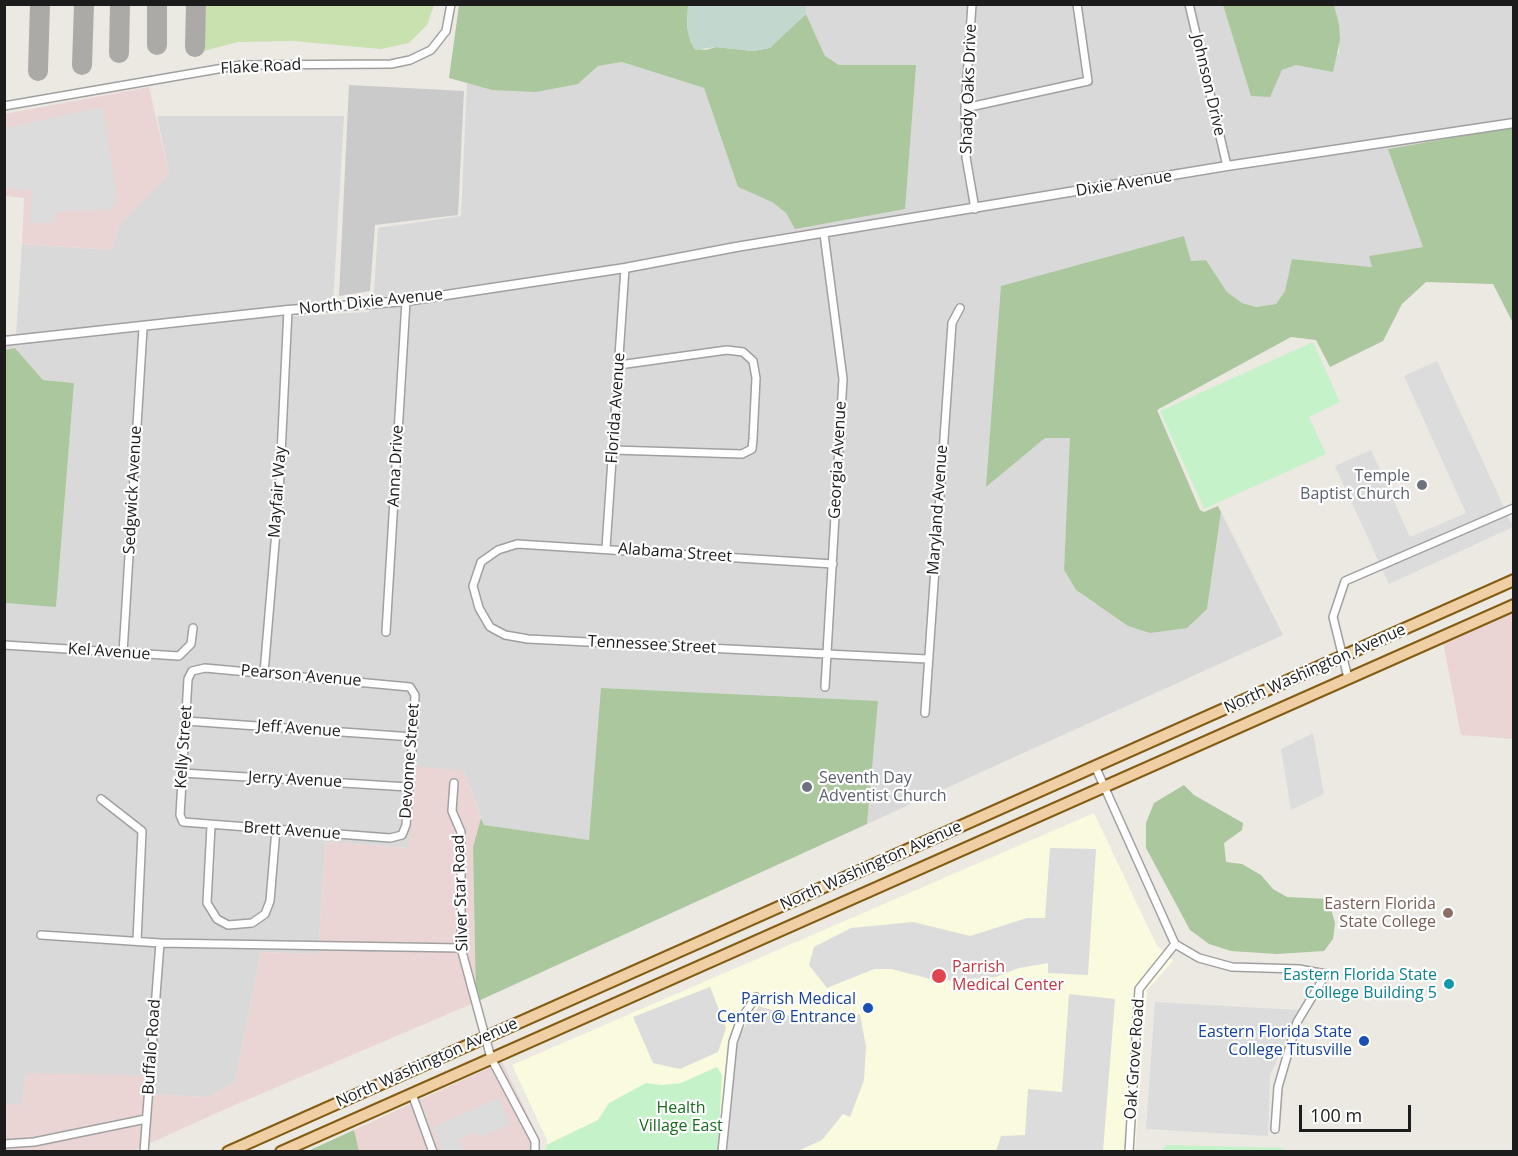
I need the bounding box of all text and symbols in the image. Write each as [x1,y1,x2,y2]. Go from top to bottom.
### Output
street label: Shady Oaks Drive [957,24,981,154]
street label: Johnson Drive [1187,32,1229,138]
street label: Flake Road [220,55,302,79]
street label: Dixie Avenue [1075,167,1173,201]
street label: North Dixie Avenue [298,285,444,319]
street label: Florida Avenue [603,352,629,464]
street label: Georgia Avenue [825,400,851,520]
street label: Sedgwick Avenue [120,425,146,555]
street label: Anna Drive [384,425,408,507]
street label: Maryland Avenue [924,444,952,576]
street label: Mayfair Way [265,445,291,539]
place label: Temple Baptist Church [1300,466,1410,504]
marker: Temple Baptist Church [1415,478,1429,492]
street label: Alabama Street [617,539,733,567]
street label: North Washington Avenue [1221,620,1409,718]
street label: Tennessee Street [587,632,717,658]
street label: Kel Avenue [67,640,151,664]
street label: Pearson Avenue [240,661,362,691]
street label: Devonne Street [396,703,424,819]
street label: Kelly Street [172,705,196,789]
street label: Jeff Avenue [256,716,342,742]
street label: Jerry Avenue [247,768,343,792]
place label: Seventh Day Adventist Church [819,768,947,806]
marker: Seventh Day Adventist Church [800,780,814,794]
street label: North Washington Avenue [777,817,965,915]
street label: Brett Avenue [243,818,341,844]
street label: Silver Star Road [449,834,473,952]
place label: Eastern Florida State College [1324,894,1436,932]
marker: Eastern Florida State College [1441,906,1455,920]
place label: Parrish Medical Center [952,957,1064,995]
place label: Eastern Florida State College Building 5 [1283,965,1437,1003]
marker: Parrish Medical Center [930,967,948,985]
marker: Eastern Florida State College Building 5 [1442,977,1456,991]
place label: Parrish Medical Center @ Entrance [717,989,856,1027]
street label: Oak Grove Road [1121,998,1149,1120]
street label: Buffalo Road [139,999,165,1095]
marker: Parrish Medical Center @ Entrance [861,1001,875,1015]
street label: North Washington Avenue [333,1014,521,1112]
place label: Eastern Florida State College Titusville [1198,1022,1352,1060]
marker: Eastern Florida State College Titusville [1357,1034,1371,1048]
scale bar [1302,1093,1414,1131]
park label: Health Village East [639,1098,723,1136]
text: 100 m [1310,1103,1362,1127]

